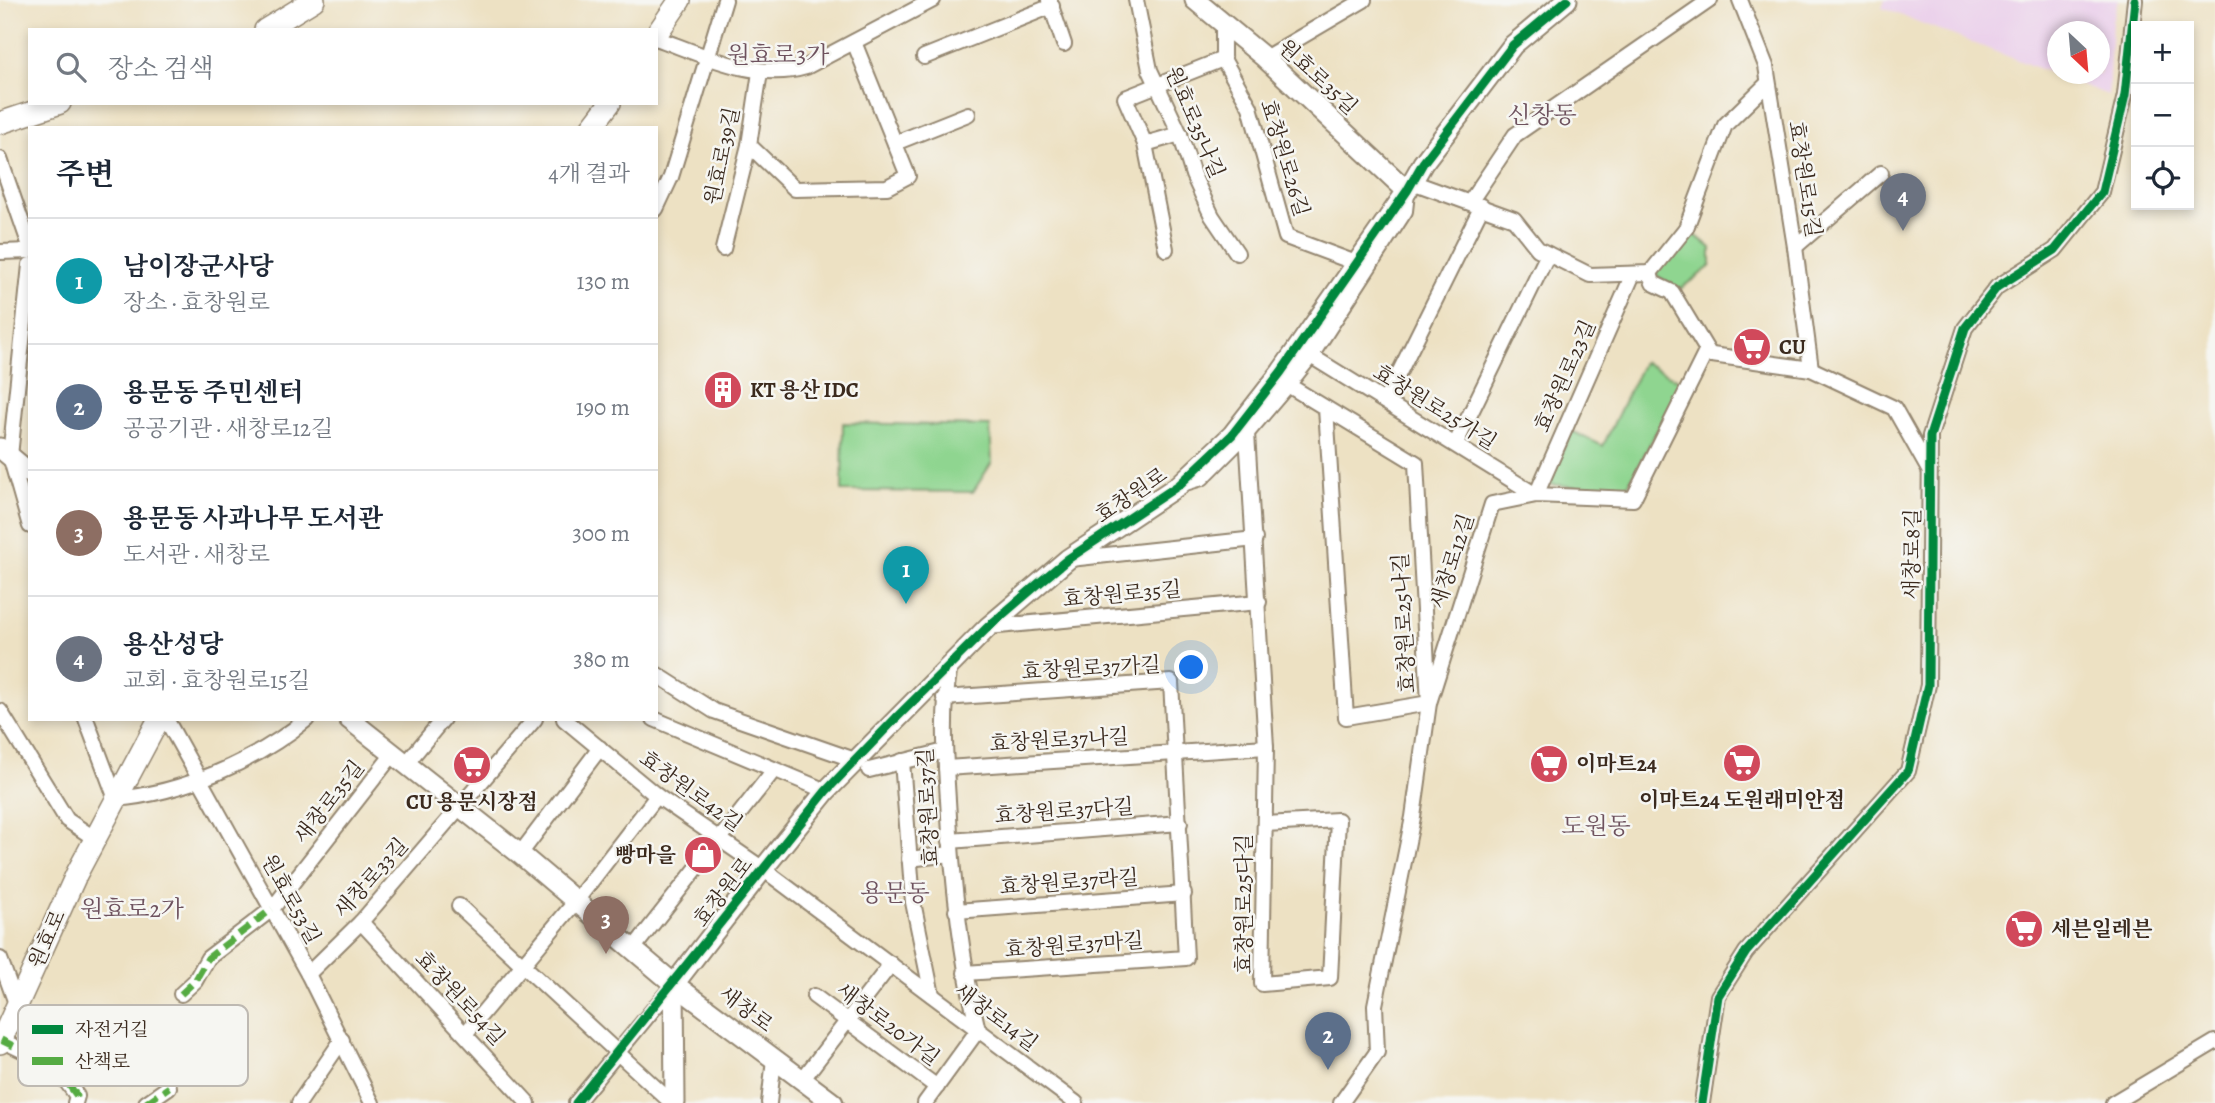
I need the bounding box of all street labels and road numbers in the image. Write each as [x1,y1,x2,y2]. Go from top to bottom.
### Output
street label: 원효로35길 [1272,33,1364,121]
street label: 원효로35나길 [1159,62,1231,182]
street label: 효창원로26길 [1254,96,1316,220]
street label: 원효로39길 [698,104,746,208]
street label: 효창원로15길 [1782,119,1828,239]
street label: 효창원로23길 [1528,315,1602,437]
street label: 효창원로25가길 [1368,358,1502,456]
street label: 효창원로 [1090,461,1172,529]
street label: 새창로8길 [1897,508,1927,600]
street label: 새창로12길 [1423,510,1481,612]
street label: 효창원로25나길 [1386,552,1422,694]
street label: 효창원로35길 [1061,575,1183,613]
street label: 효창원로37가길 [1021,650,1161,686]
street label: 효창원로37나길 [989,722,1129,758]
street label: 효창원로42길 [634,744,748,838]
street label: 효창원로37길 [911,747,945,867]
street label: 새창로35길 [288,754,370,850]
street label: 효창원로37다길 [994,792,1134,830]
street label: 새창로33길 [328,832,414,924]
street label: 효창원로25다길 [1230,834,1258,974]
street label: 원효로53길 [255,849,327,949]
street label: 효창원로 [687,851,759,933]
street label: 효창원로37라길 [999,863,1139,901]
street label: 원효로 [22,906,72,972]
street label: 효창원로37마길 [1004,926,1144,964]
street label: 효창원로54길 [409,945,511,1051]
street label: 새창로20가길 [831,976,945,1072]
street label: 새창로14길 [949,976,1043,1058]
street label: 새창로 [713,980,779,1038]

